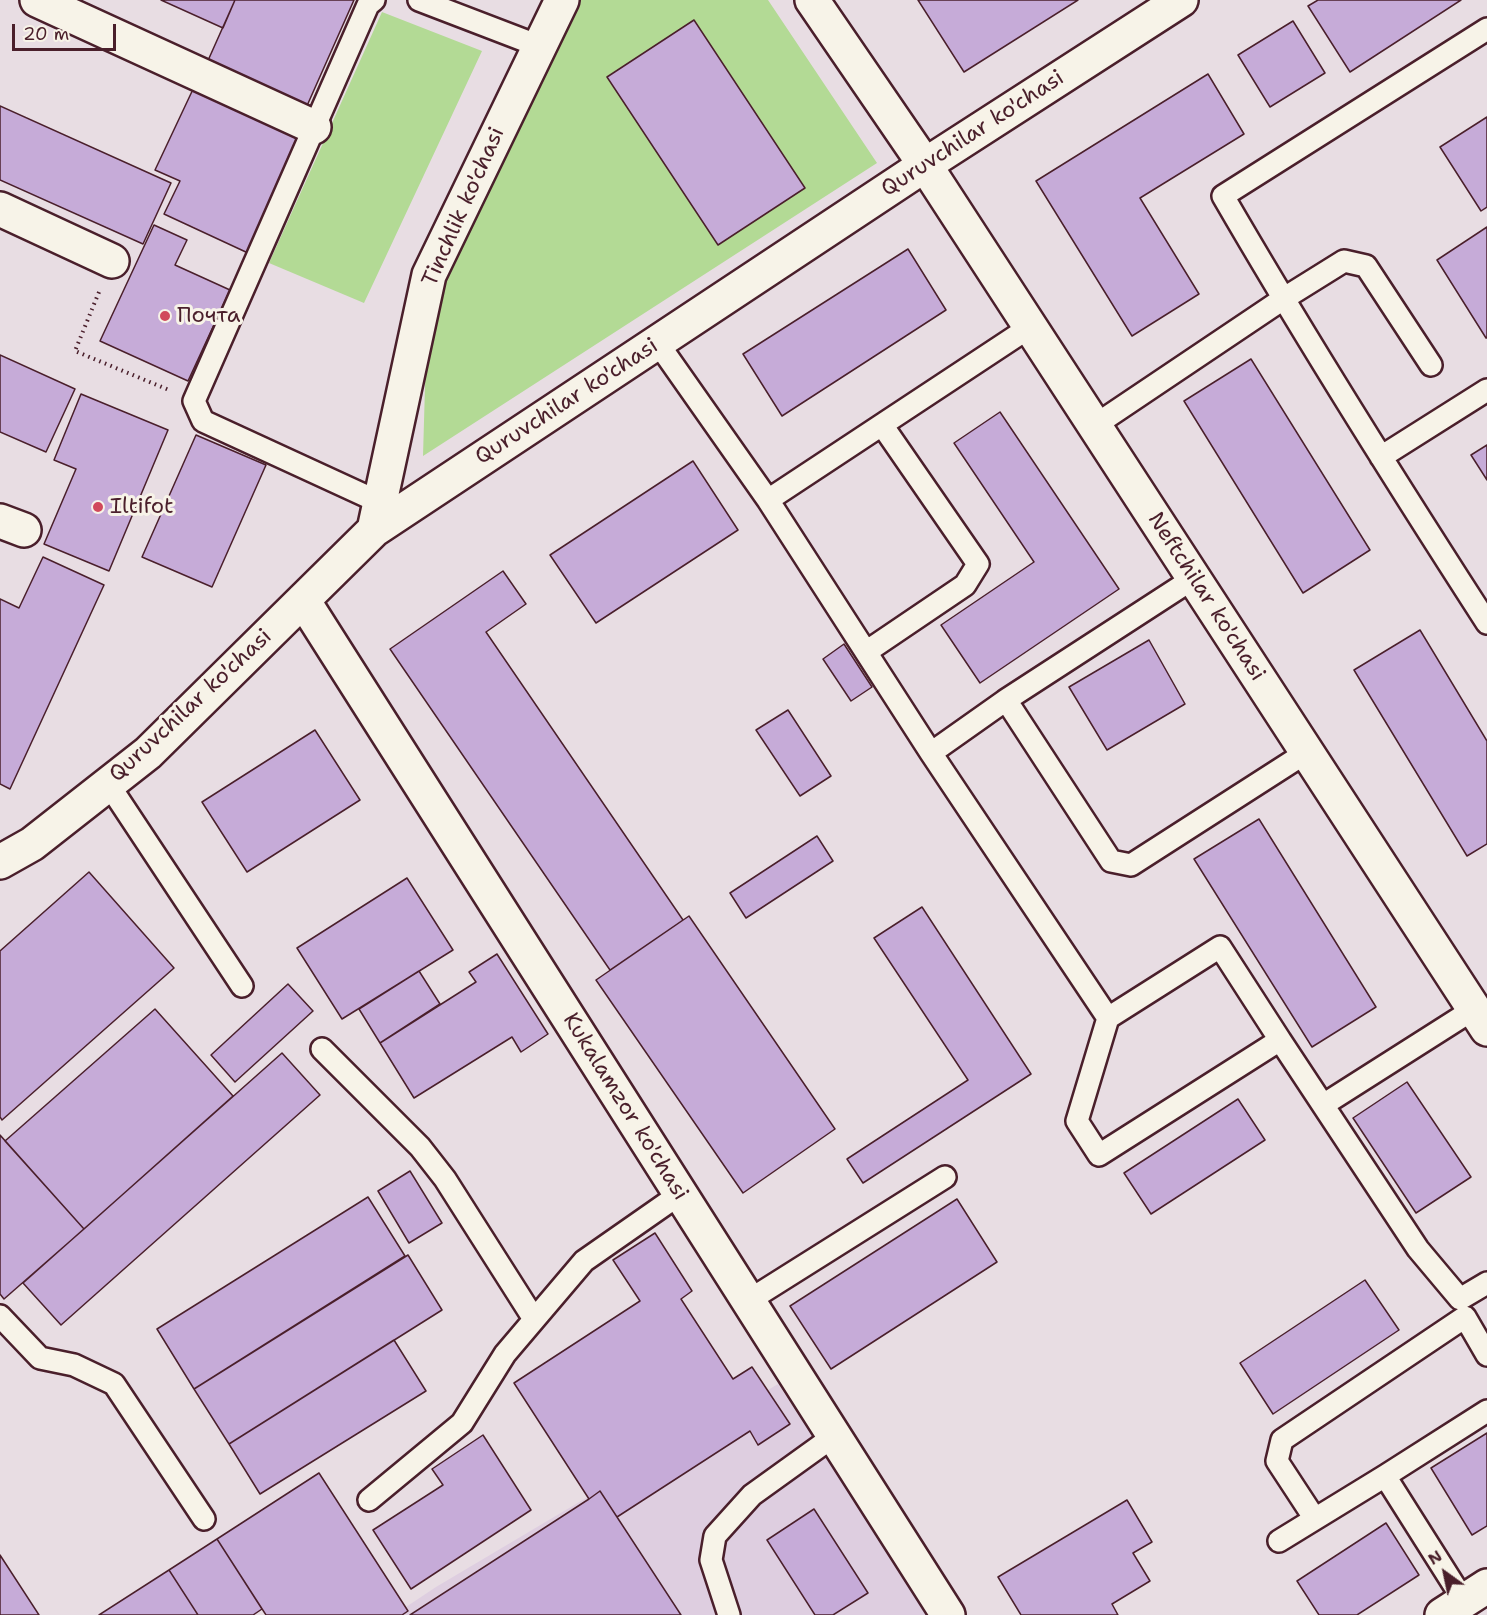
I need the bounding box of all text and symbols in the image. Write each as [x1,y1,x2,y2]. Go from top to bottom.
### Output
scale bar [15,12,118,50]
text: 20 m [23,22,69,46]
street label: Quruvchilar ko'chasi [877,65,1069,203]
street label: Tinchlik ko'chasi [417,123,511,291]
place label: Почта [177,303,241,329]
marker: Почта [158,309,172,323]
street label: Quruvchilar ko'chasi [471,333,663,471]
place label: Iltifot [110,494,174,520]
marker: Iltifot [91,500,105,514]
street label: Neftchilar ko'chasi [1142,508,1270,686]
street label: Quruvchilar ko'chasi [104,624,278,788]
street label: Kukalamzor ko'chasi [557,1009,693,1205]
north arrow [1415,1543,1475,1603]
text: N [1424,1545,1446,1570]

